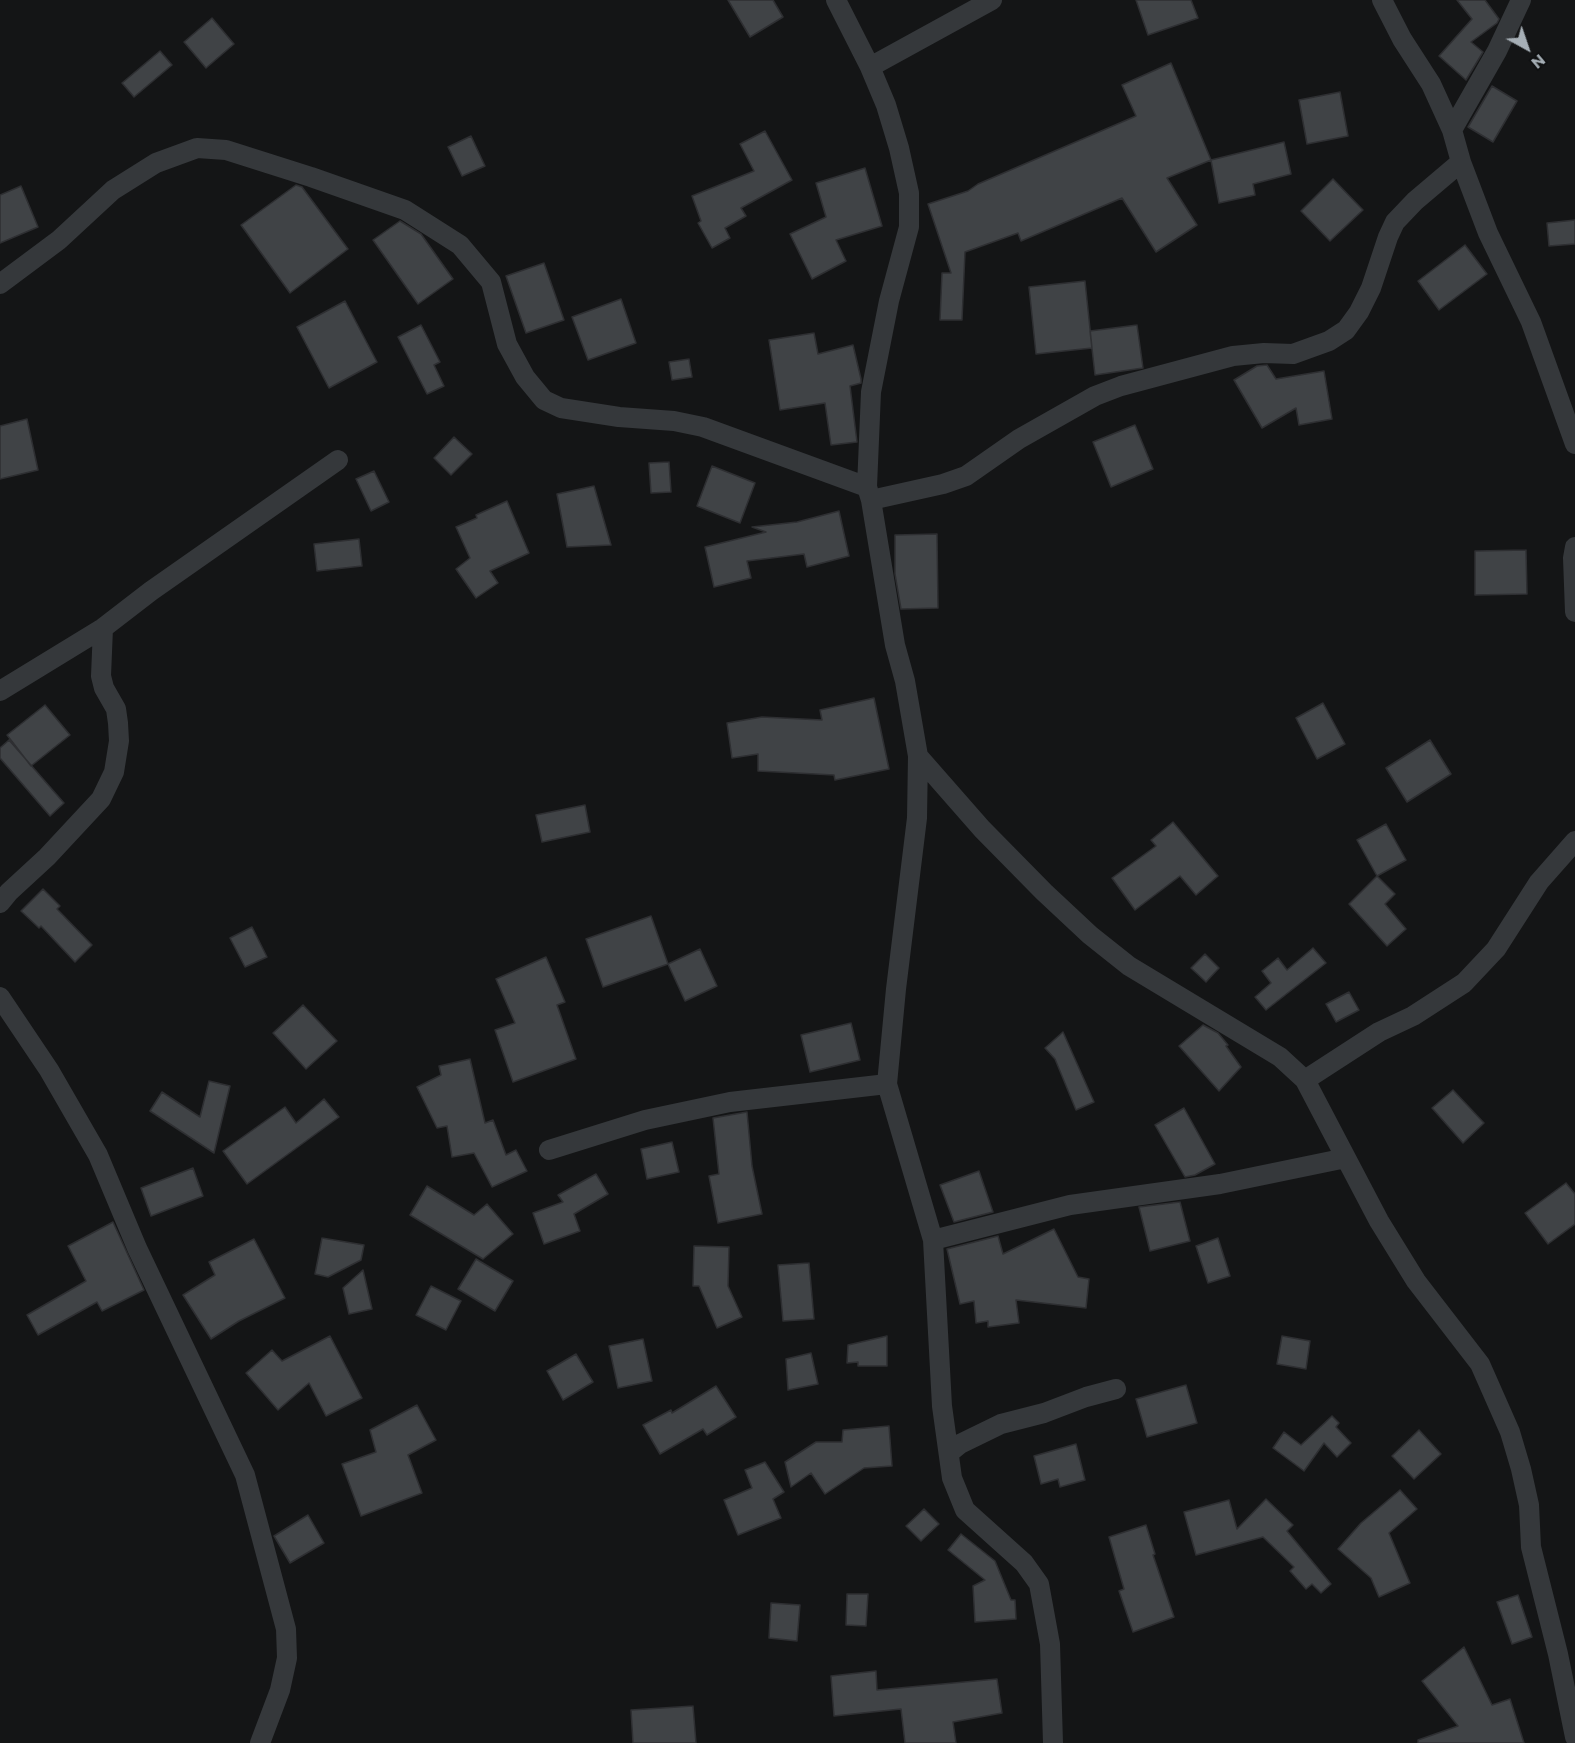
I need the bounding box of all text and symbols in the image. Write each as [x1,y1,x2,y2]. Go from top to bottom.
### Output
north arrow [1497,18,1557,78]
text: N [1528,51,1550,73]

